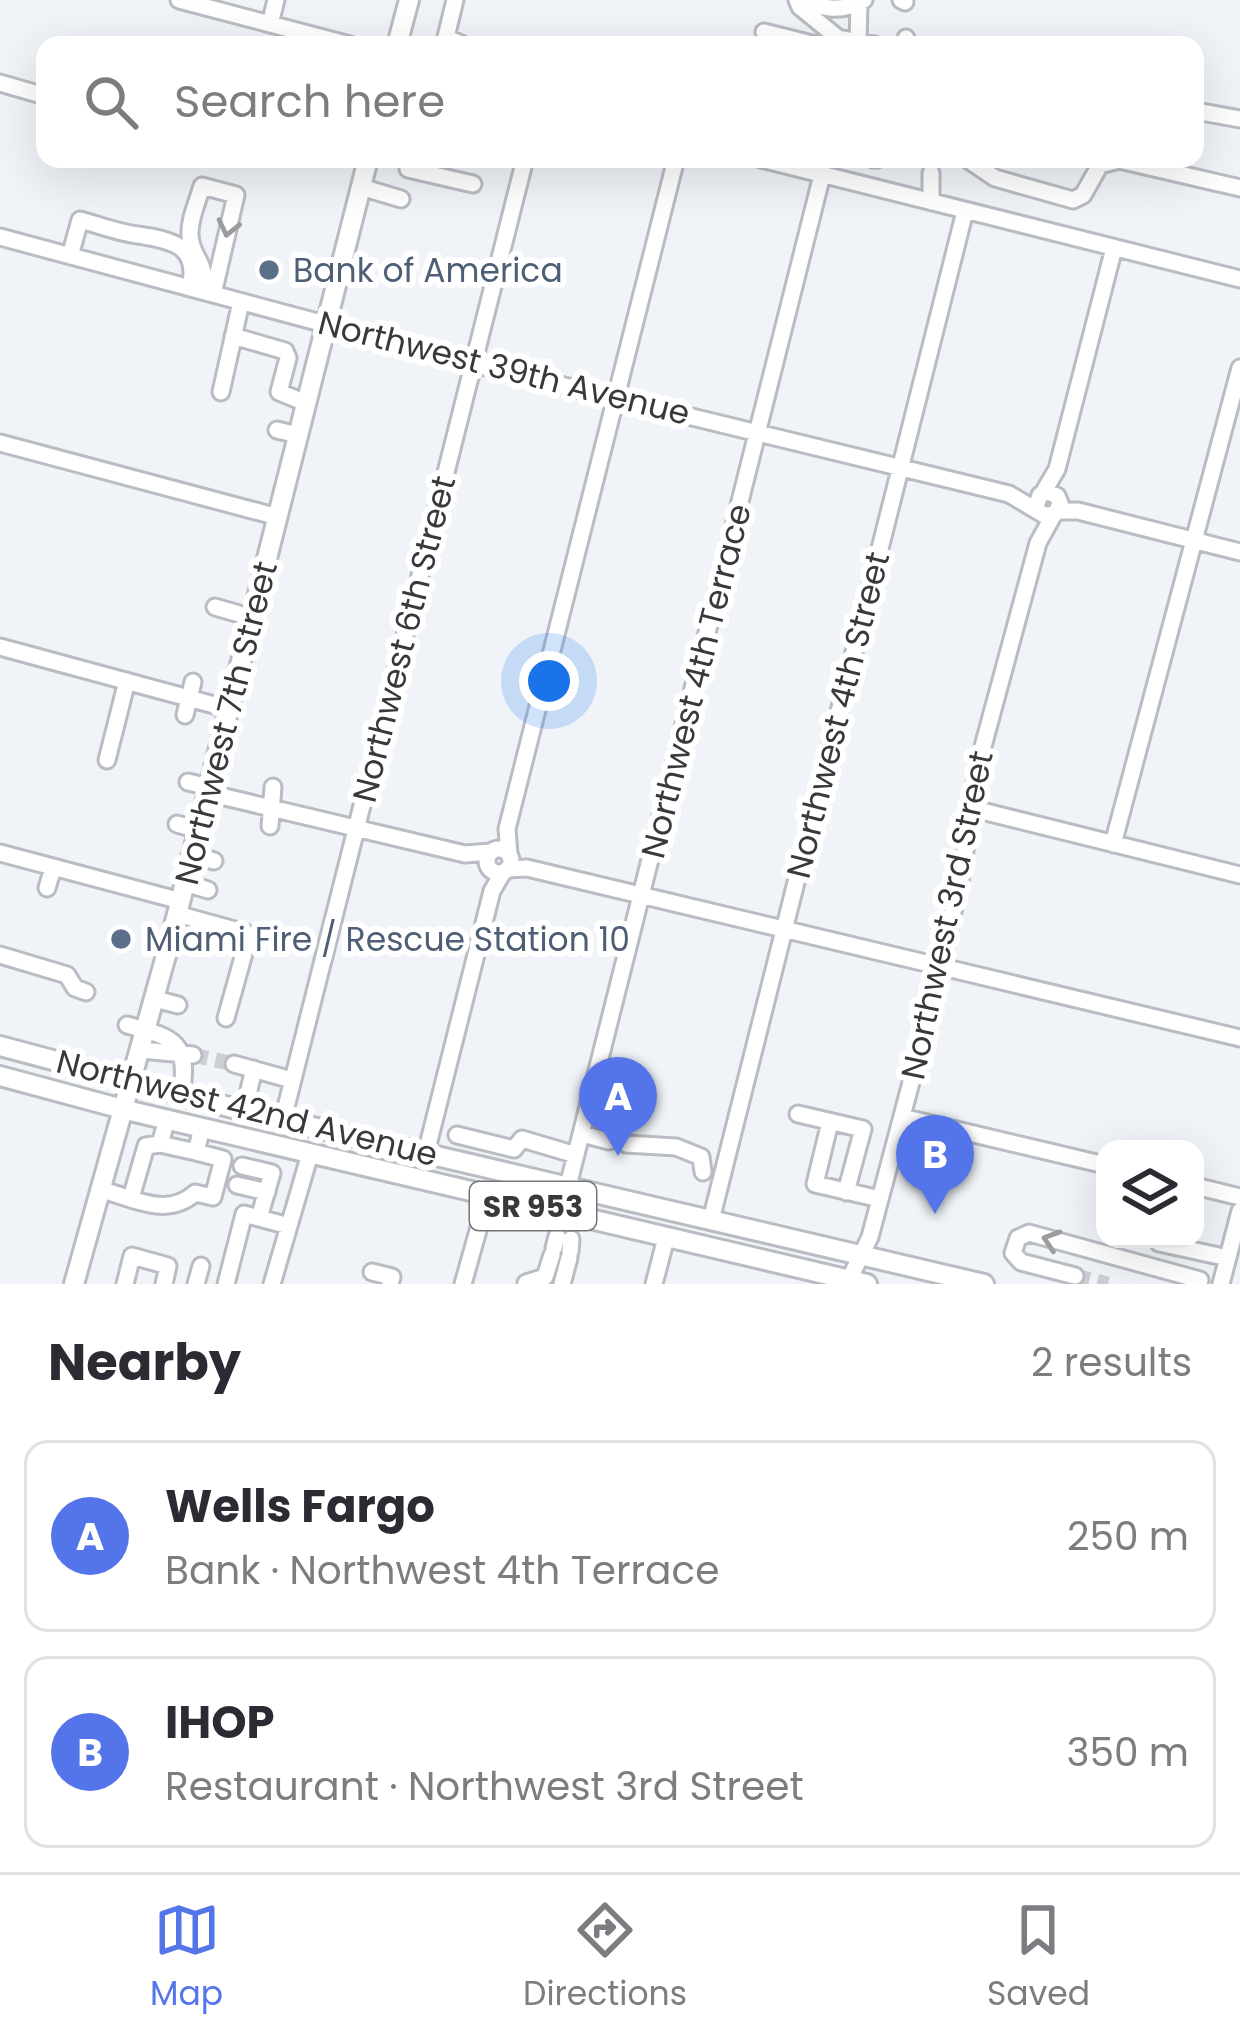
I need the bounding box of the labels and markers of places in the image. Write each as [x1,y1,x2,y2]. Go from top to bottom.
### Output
place label: Bank of America [293,247,563,294]
marker: Bank of America [256,257,282,283]
place label: Miami Fire / Rescue Station 10 [145,916,630,963]
marker: Miami Fire / Rescue Station 10 [108,926,134,952]
pin: A [579,1057,657,1156]
pin: B [896,1115,974,1214]

